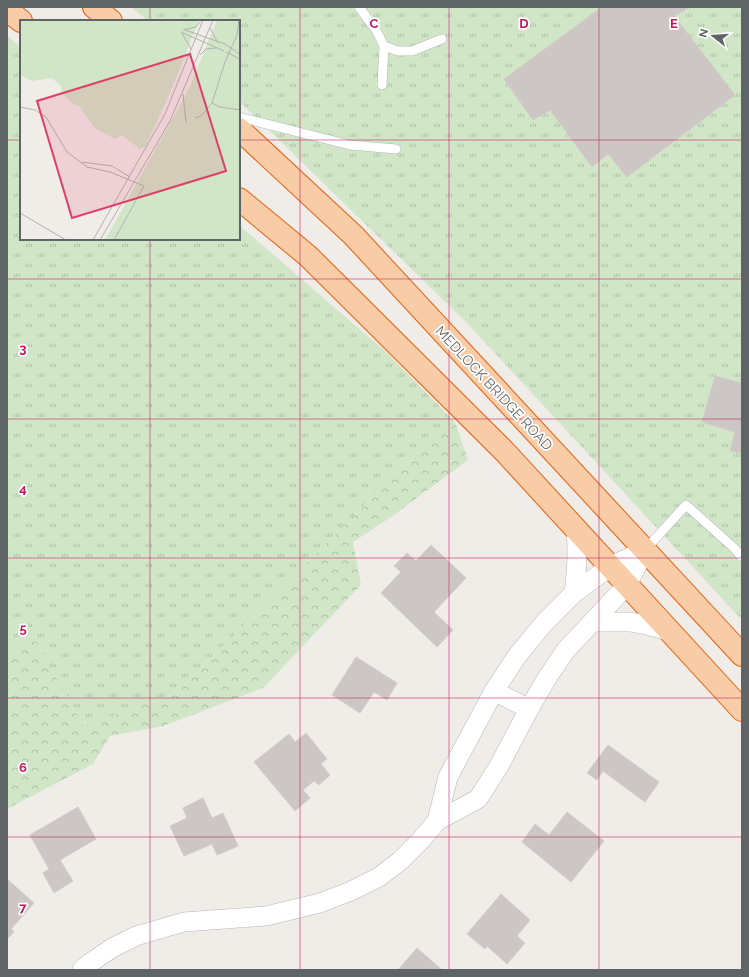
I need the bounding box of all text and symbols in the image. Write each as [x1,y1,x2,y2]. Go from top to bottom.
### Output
text: C [370,16,379,31]
text: D [519,16,529,31]
text: E [670,16,678,31]
north arrow [693,16,733,56]
inset map [20,20,240,240]
text: N [696,27,711,39]
street label: MEDLOCK BRIDGE ROAD [432,323,556,453]
text: 3 [19,341,27,356]
text: 4 [19,481,27,496]
text: 5 [19,621,27,636]
text: 6 [19,760,27,775]
text: 7 [19,900,27,915]

